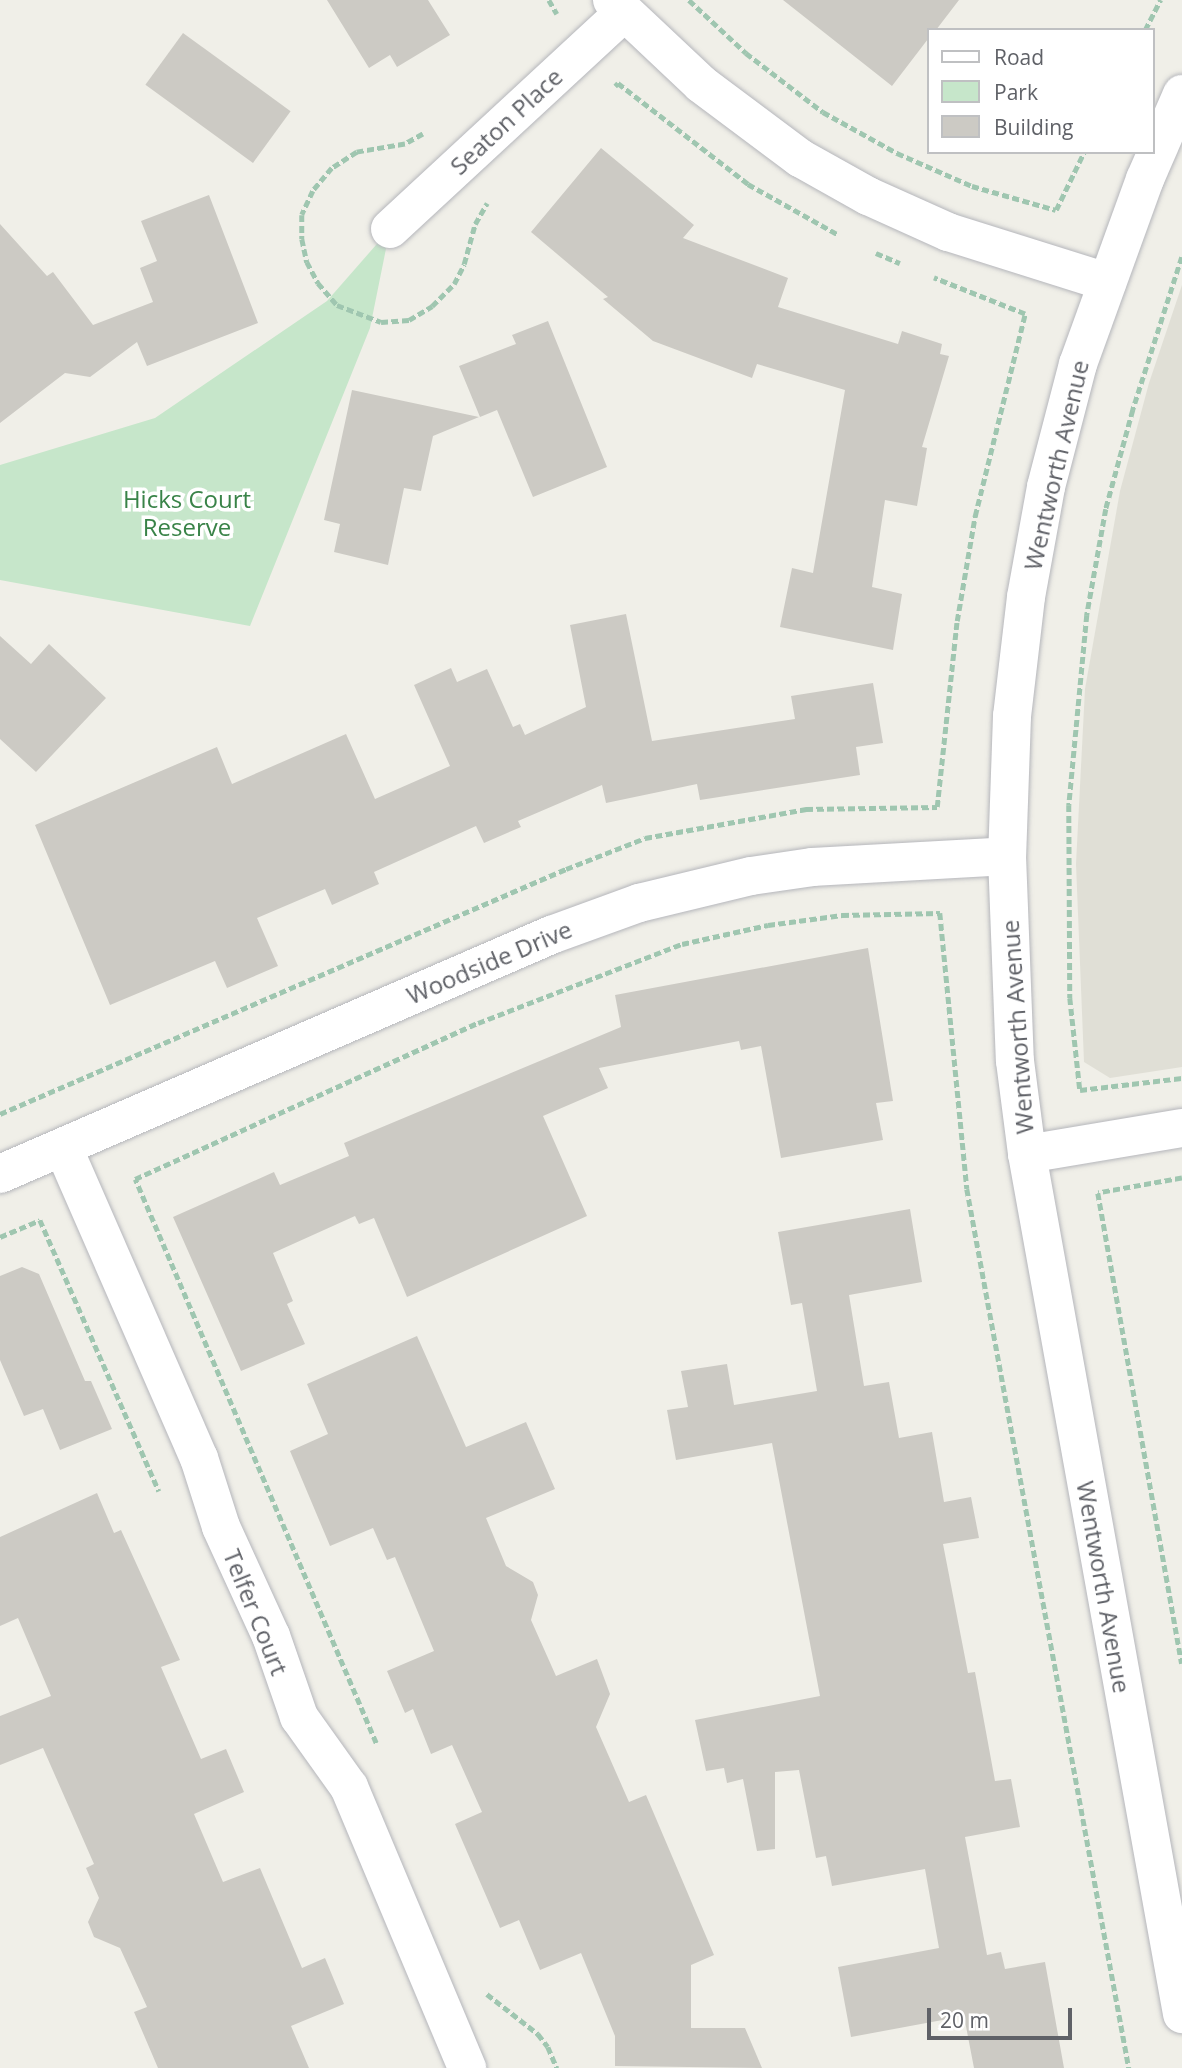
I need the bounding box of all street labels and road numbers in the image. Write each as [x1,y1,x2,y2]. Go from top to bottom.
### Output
street label: Seaton Place [444,62,568,180]
street label: Wentworth Avenue [1018,357,1094,573]
street label: Woodside Drive [402,914,576,1010]
street label: Wentworth Avenue [995,919,1039,1135]
street label: Wentworth Avenue [1071,1479,1137,1695]
street label: Telfer Court [218,1545,294,1679]

